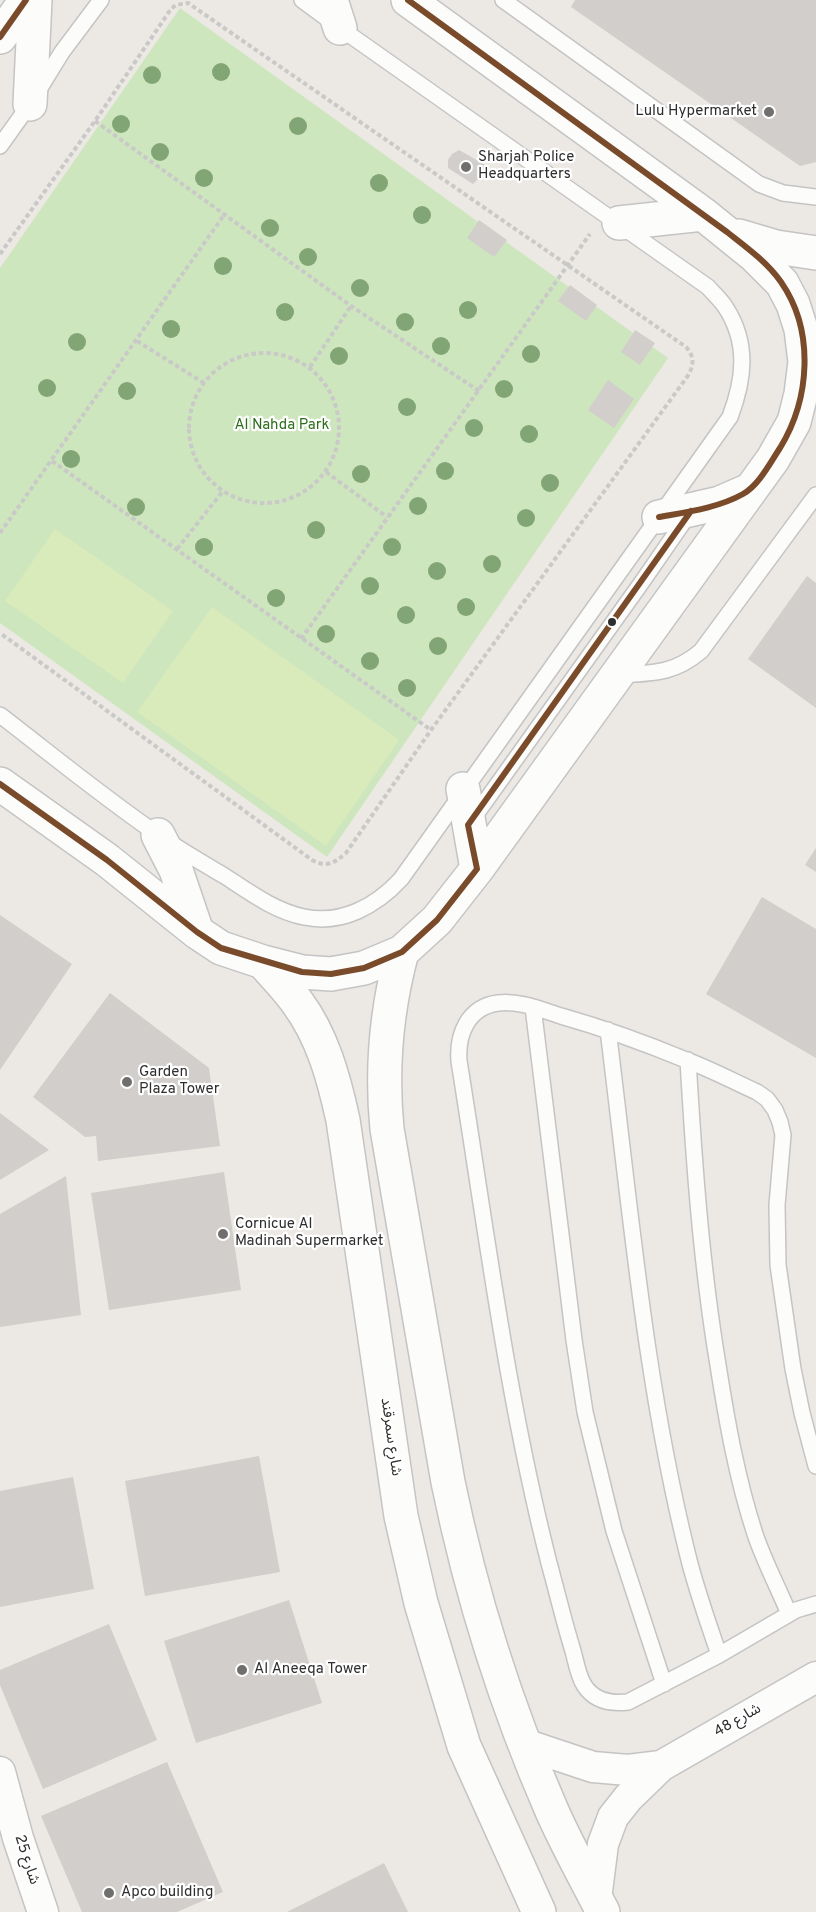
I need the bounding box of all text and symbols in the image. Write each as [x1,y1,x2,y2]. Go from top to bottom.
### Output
place label: Lulu Hypermarket [635,103,757,121]
marker: Lulu Hypermarket [762,105,776,119]
place label: Sharjah Police Headquarters [478,149,574,184]
marker: Sharjah Police Headquarters [459,160,473,174]
park label: Al Nahda Park [234,417,330,435]
unlabelled marker [606,616,618,628]
place label: Garden Plaza Tower [139,1064,220,1099]
marker: Garden Plaza Tower [120,1075,134,1089]
place label: Cornicue Al Madinah Supermarket [235,1216,383,1251]
marker: Cornicue Al Madinah Supermarket [216,1227,230,1241]
street label: شارع سمرقند [376,1397,404,1477]
place label: Al Aneeqa Tower [254,1661,367,1679]
marker: Al Aneeqa Tower [235,1663,249,1677]
street label: شارع 48 [711,1700,765,1742]
street label: شارع 25 [10,1833,42,1887]
place label: Apco building [121,1884,213,1902]
marker: Apco building [102,1886,116,1900]

